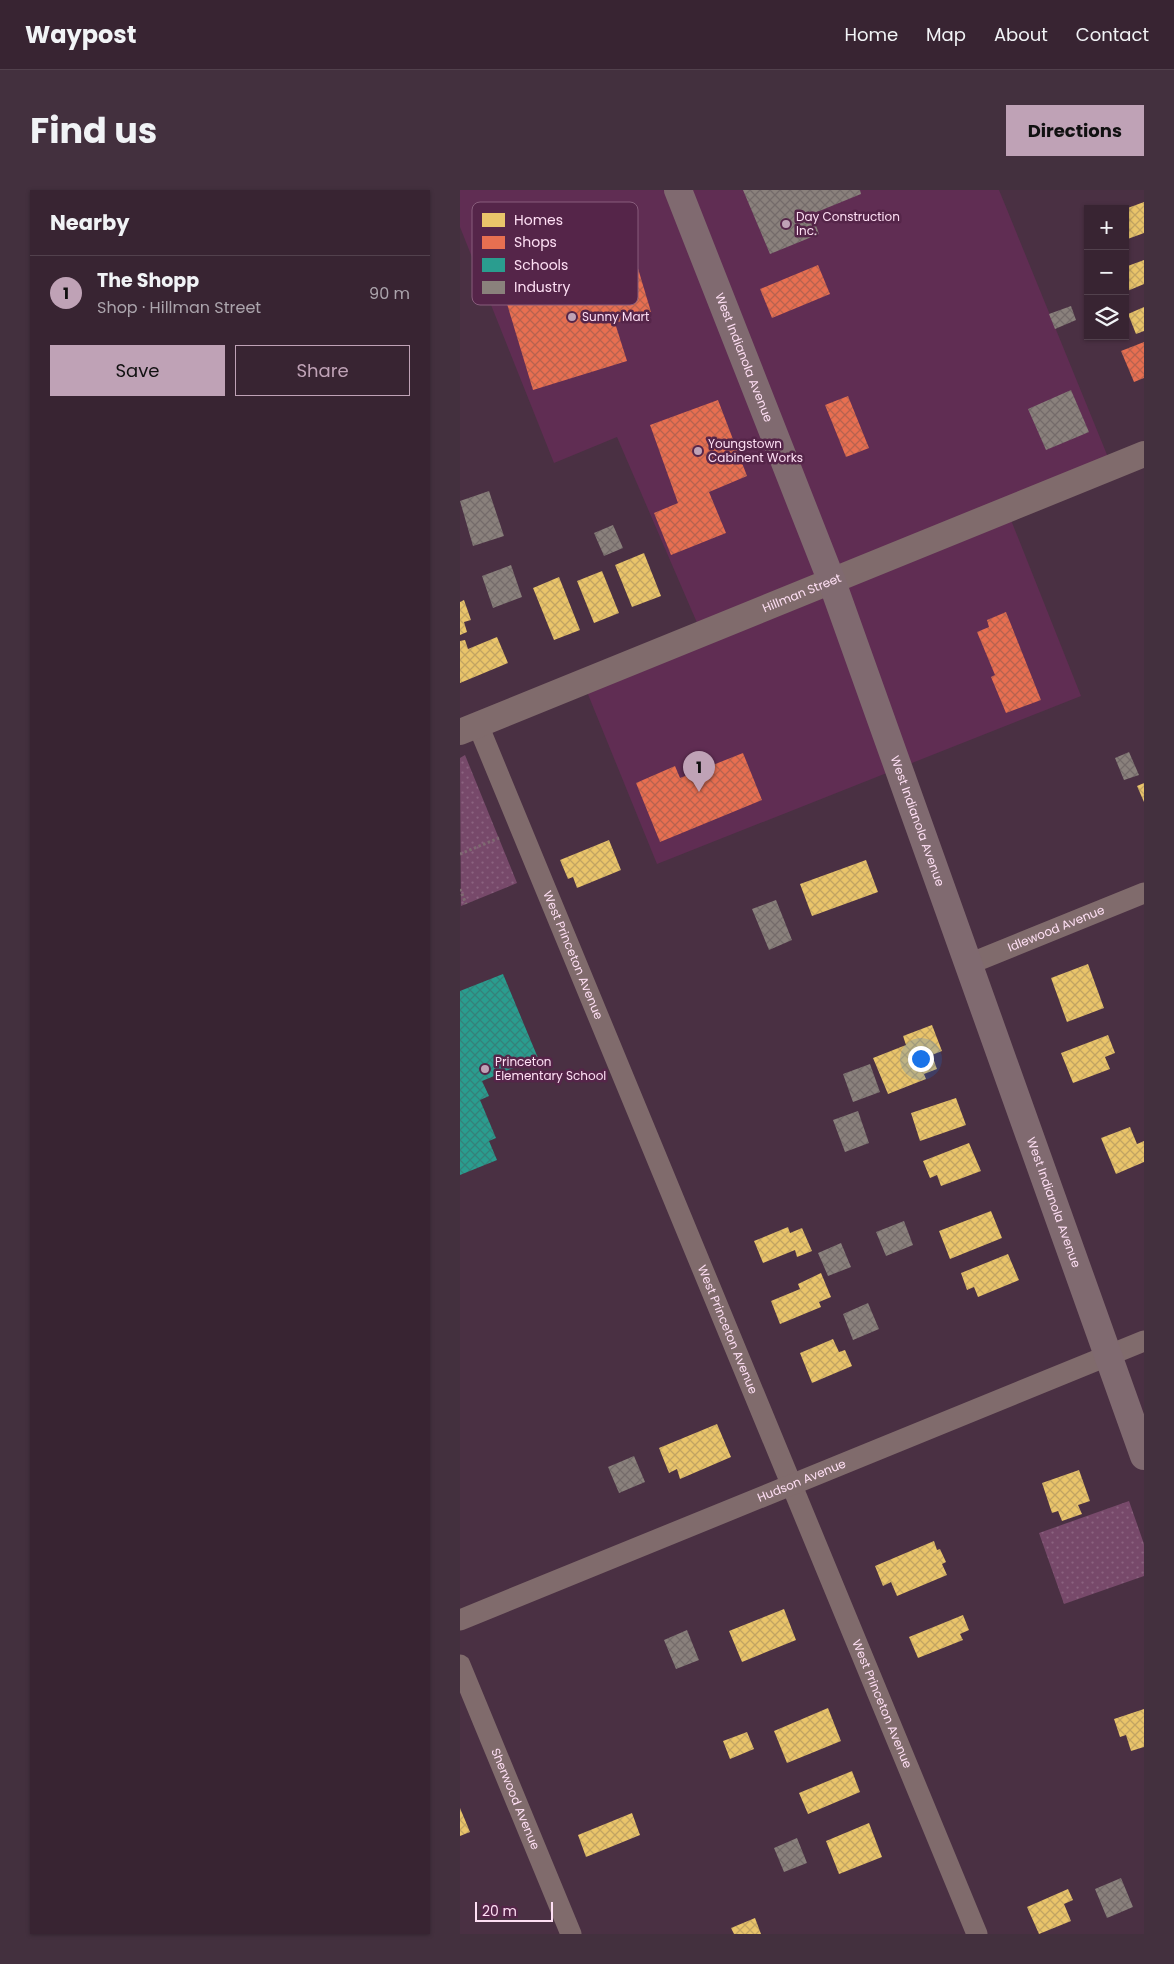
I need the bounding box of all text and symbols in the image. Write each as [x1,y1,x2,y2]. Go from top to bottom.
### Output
text: Waypost [25,18,136,51]
text: Home [844,22,898,47]
text: Map [926,22,966,47]
text: About [994,22,1048,47]
text: Contact [1076,22,1149,47]
button: Directions [1006,105,1144,156]
text: Find us [30,106,157,155]
legend [472,202,638,305]
map controls [1084,205,1129,340]
button: + [1084,205,1129,250]
text: Nearby [50,208,130,237]
place label: Day Construction Inc. [796,208,900,239]
text: Homes [514,210,563,230]
marker: Day Construction Inc. [780,218,792,230]
text: Shops [514,232,557,252]
button: − [1084,250,1129,295]
text: Schools [514,255,568,275]
text: The Shopp [97,267,199,294]
text: Industry [514,277,570,297]
text: 1 [63,282,69,305]
text: 90 m [369,282,410,305]
street label: West Indianola Avenue [711,290,777,425]
button: layers [1084,295,1129,340]
text: Shop · Hillman Street [97,296,261,319]
place label: Sunny Mart [582,308,649,325]
marker: Sunny Mart [566,311,578,323]
button: Save [50,345,225,396]
button: Share [235,345,410,396]
place label: Youngstown Cabinent Works [708,435,803,466]
marker: Youngstown Cabinent Works [692,445,704,457]
street label: Hillman Street [760,569,844,616]
pin: 1 [683,751,715,792]
street label: West Indianola Avenue [887,753,949,889]
street label: West Princeton Avenue [539,888,608,1022]
street label: Idlewood Avenue [1005,901,1107,955]
your location [908,1046,934,1072]
place label: Princeton Elementary School [495,1053,606,1084]
marker: Princeton Elementary School [479,1063,491,1075]
street label: West Indianola Avenue [1023,1135,1085,1270]
street label: West Princeton Avenue [694,1262,762,1396]
street label: Hudson Avenue [755,1455,848,1506]
street label: West Princeton Avenue [848,1637,917,1771]
street label: Sherwood Avenue [487,1746,544,1852]
scale bar [475,1899,552,1922]
text: 20 m [482,1901,517,1921]

